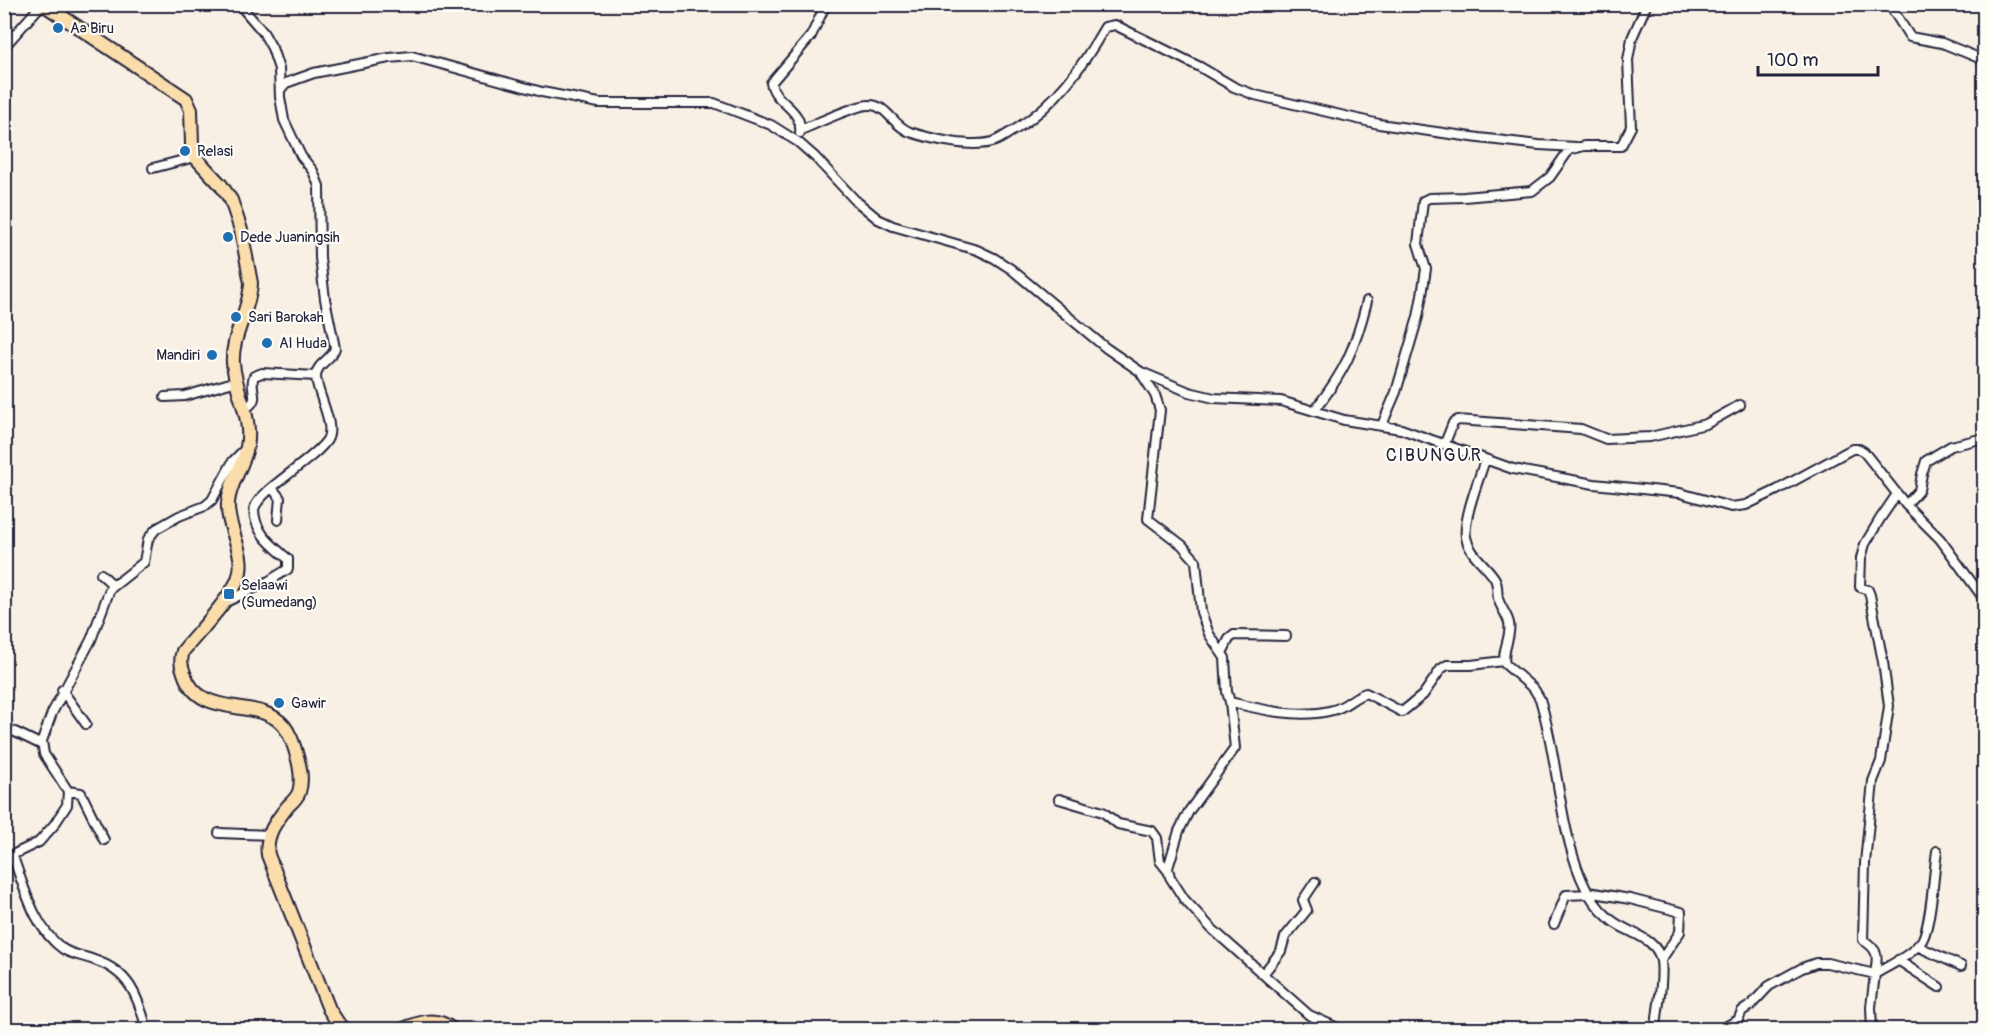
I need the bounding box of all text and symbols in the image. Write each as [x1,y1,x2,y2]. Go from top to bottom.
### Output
place label: Aa Biru [70,19,114,38]
marker: Aa Biru [51,21,65,35]
scale bar [1758,39,1878,77]
text: 100 m [1767,49,1819,72]
place label: Relasi [197,142,233,161]
marker: Relasi [178,144,192,158]
place label: Dede Juaningsih [240,228,340,247]
marker: Dede Juaningsih [221,230,235,244]
place label: Sari Barokah [248,308,324,327]
marker: Sari Barokah [229,310,243,324]
place label: Al Huda [279,334,327,353]
marker: Al Huda [260,336,274,350]
place label: Mandiri [156,346,200,365]
marker: Mandiri [205,348,219,362]
district label: CIBUNGUR [1386,444,1482,467]
place label: Selaawi (Sumedang) [241,576,318,612]
marker: Selaawi (Sumedang) [222,587,236,601]
place label: Gawir [291,694,327,713]
marker: Gawir [272,696,286,710]

